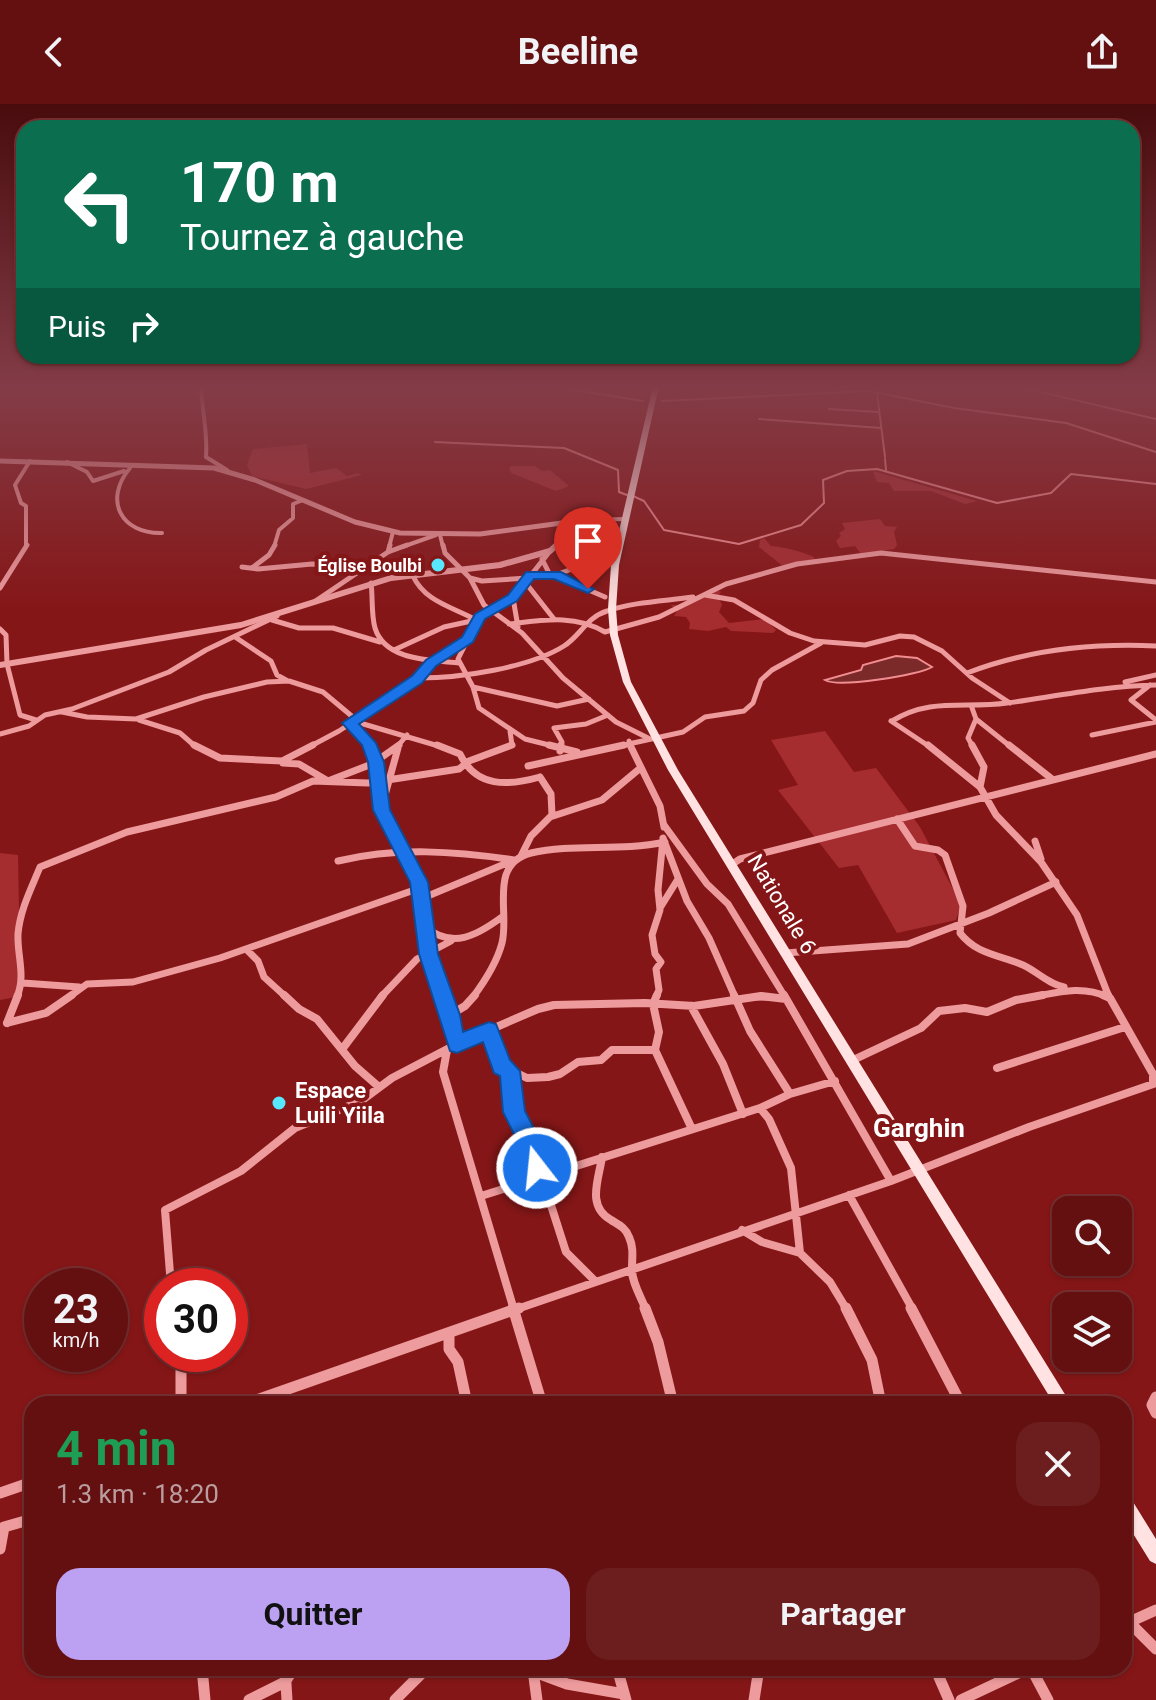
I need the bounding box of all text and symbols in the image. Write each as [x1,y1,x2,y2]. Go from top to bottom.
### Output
icon: back [32,30,76,74]
icon: share [1080,30,1124,74]
text: Beeline [518,31,638,73]
text: 170 m [180,150,339,216]
icon: left [48,152,152,256]
text: Tournez à gauche [180,217,464,259]
icon: right [122,304,166,348]
text: Puis [48,309,106,344]
pin [554,507,622,589]
icon: arrive [566,519,610,563]
place label: Église Boulbi [317,555,422,576]
marker: Église Boulbi [429,556,447,574]
street label: Nationale 6 [743,850,821,958]
place label: Espace Luili Yiila [295,1078,385,1128]
marker: Espace Luili Yiila [270,1094,288,1112]
district label: Garghin [873,1113,965,1143]
position arrow [495,1126,579,1210]
map controls [1052,1196,1132,1372]
button: search [1052,1196,1132,1276]
speed limit sign: 30 [144,1268,248,1372]
text: 23 [53,1286,99,1333]
button: layers [1052,1292,1132,1372]
text: km/h [53,1328,99,1352]
text: 4 min [56,1420,177,1477]
button: close [1016,1422,1100,1506]
text: 1.3 km · 18:20 [56,1479,219,1509]
button: Quitter [56,1568,570,1660]
button: Partager [586,1568,1100,1660]

